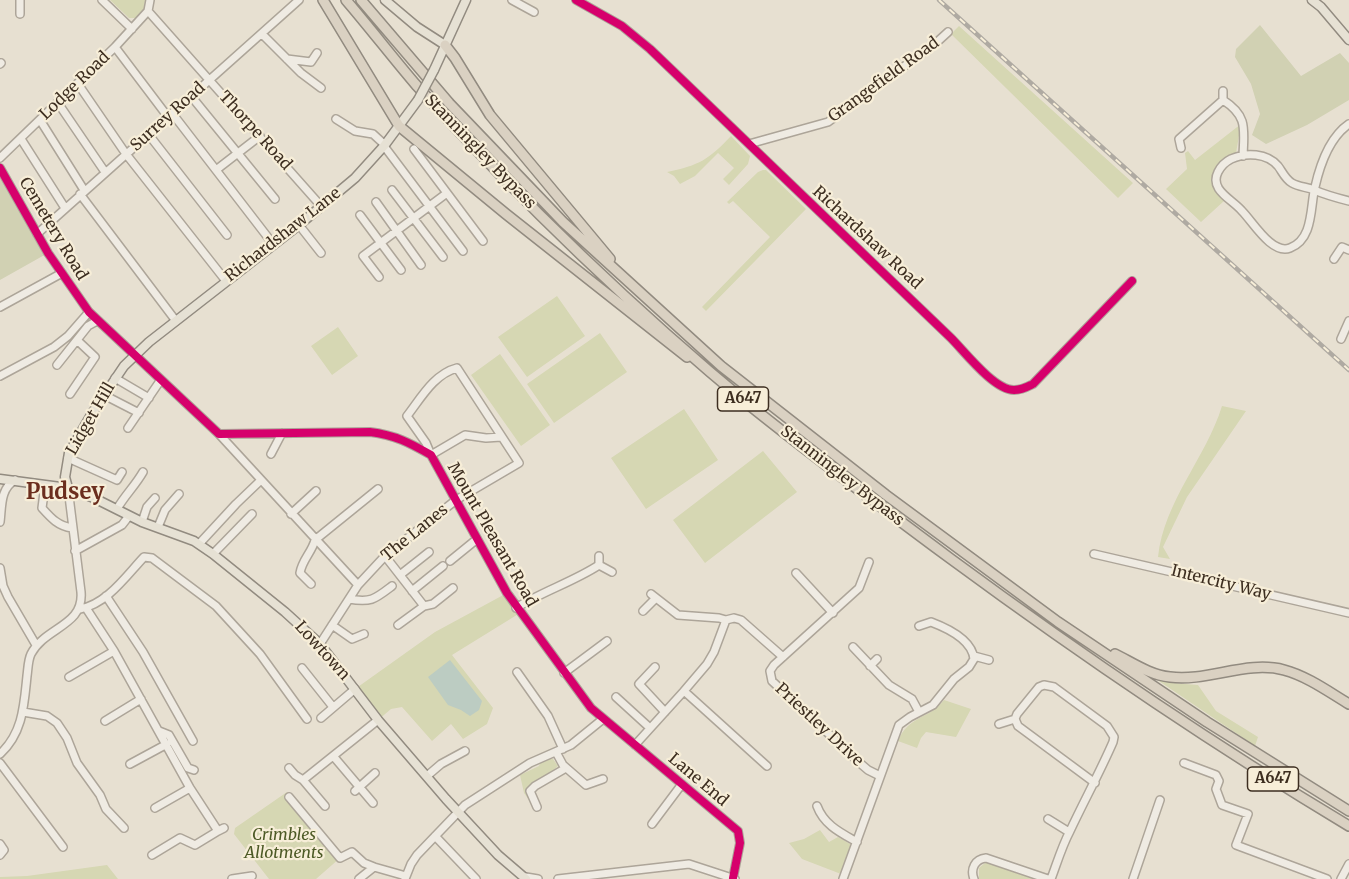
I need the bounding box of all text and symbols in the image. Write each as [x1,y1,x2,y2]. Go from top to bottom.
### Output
street label: Grangefield Road [825,33,943,127]
street label: Lodge Road [36,48,114,124]
street label: Surrey Road [127,79,209,155]
street label: Thorpe Road [215,88,295,174]
street label: Stanningley Bypass [420,91,540,213]
street label: Cemetery Road [15,174,91,284]
street label: Richardshaw Road [808,182,926,294]
street label: Richardshaw Lane [221,184,345,286]
street label: Lidget Hill [63,379,119,459]
road number: A647 [718,387,768,411]
street label: Stanningley Bypass [776,422,908,530]
street label: Mount Pleasant Road [443,459,541,611]
district label: Pudsey [26,480,104,506]
street label: The Lanes [378,500,452,566]
street label: Intercity Way [1169,561,1273,605]
street label: Lowtown [290,618,354,684]
street label: Priestley Drive [771,679,867,771]
street label: Lane End [664,749,732,811]
road number: A647 [1248,767,1298,791]
park label: Crimbles Allotments [245,825,323,863]

